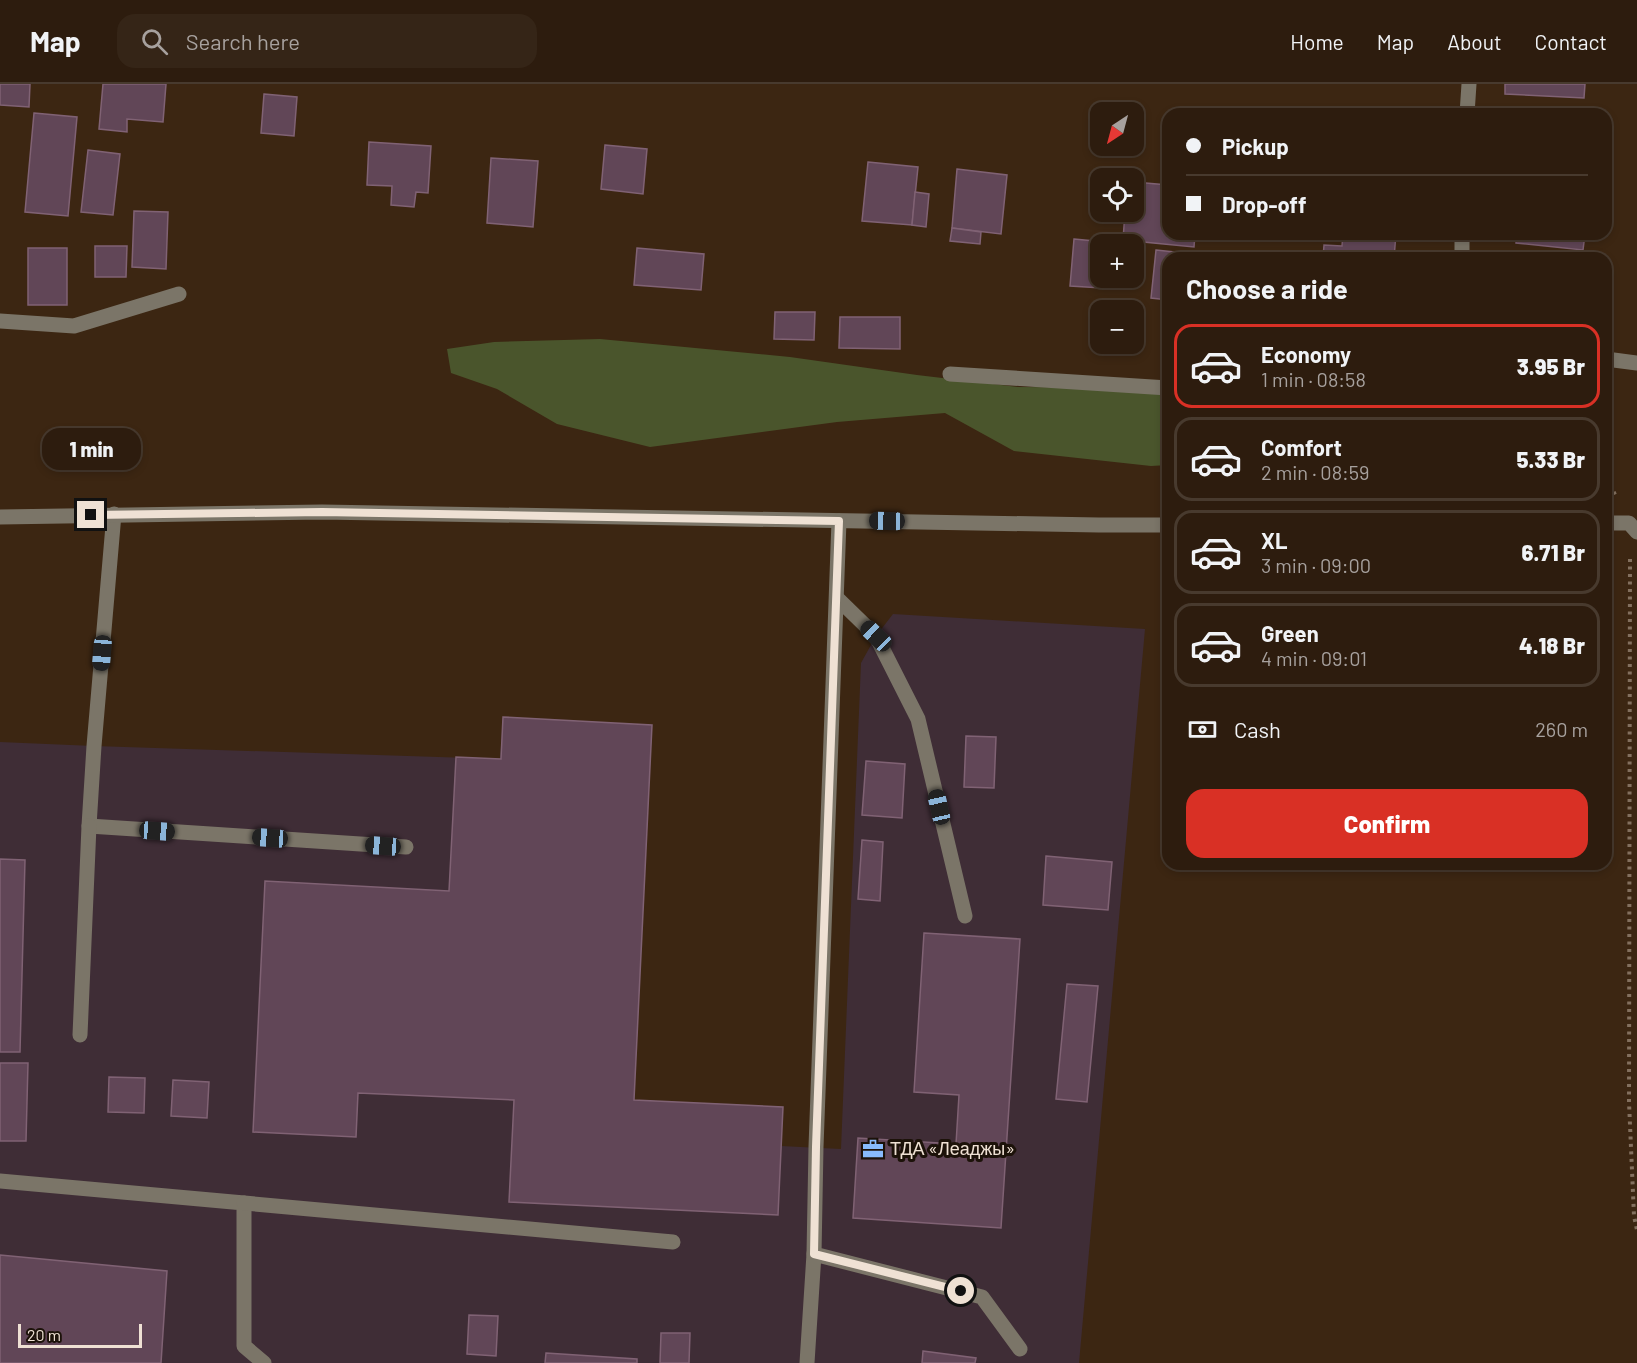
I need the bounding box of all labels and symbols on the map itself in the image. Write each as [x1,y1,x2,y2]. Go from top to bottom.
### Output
north arrow [1090,102,1144,156]
callout: 1 min [42,428,140,470]
route end [77,501,104,528]
car [869,512,905,530]
car [857,617,895,655]
car [91,634,113,672]
car [926,787,952,827]
car [138,821,176,841]
car [251,828,289,848]
car [364,836,402,856]
office icon: ТДА «Леаджы» [861,1137,885,1161]
place label: ТДА «Леаджы» [890,1137,1015,1159]
route start [947,1277,974,1304]
scale bar [18,1321,142,1348]

